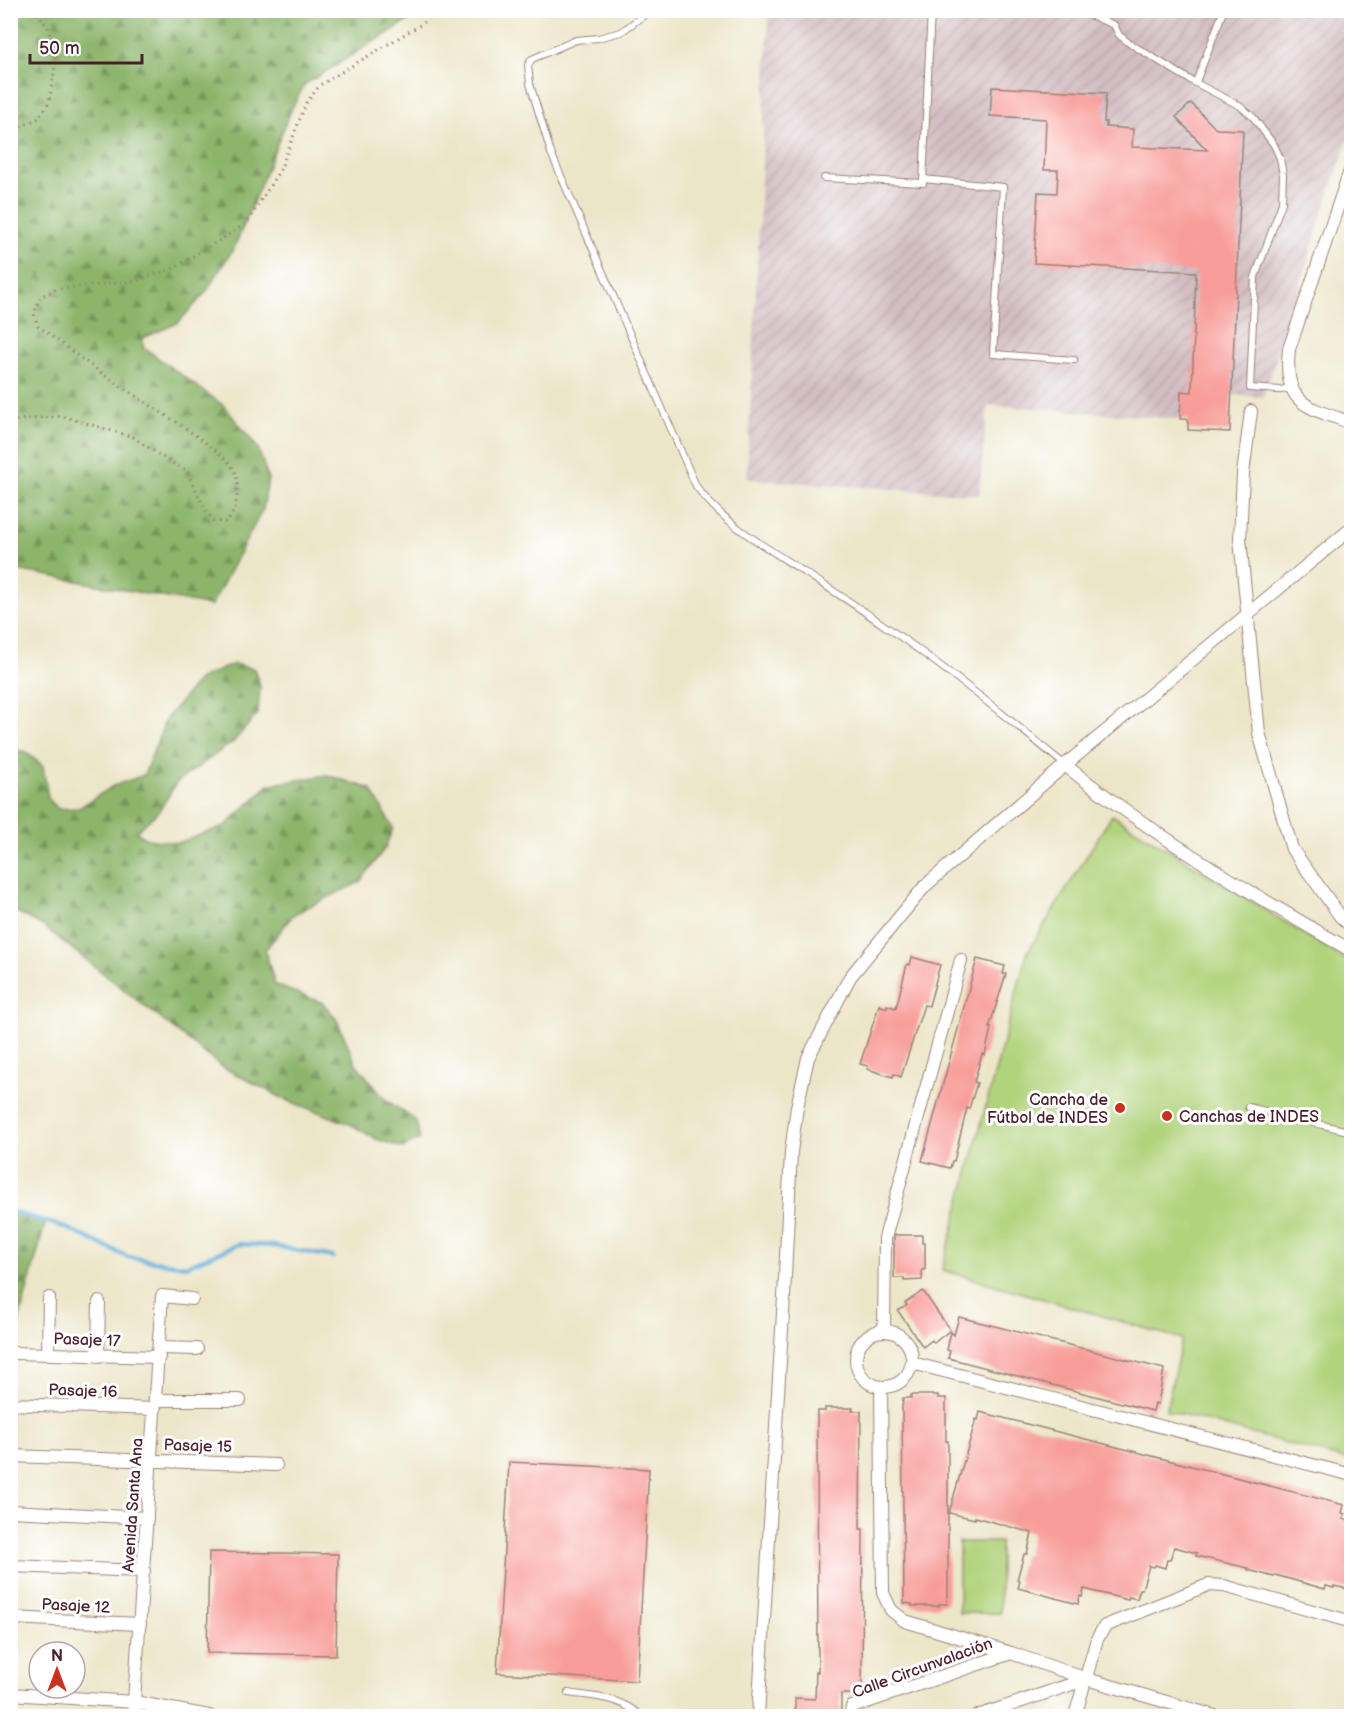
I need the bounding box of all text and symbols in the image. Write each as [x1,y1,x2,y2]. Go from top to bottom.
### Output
scale bar [30,27,142,65]
text: 50 m [39,38,80,59]
place label: Cancha de Fútbol de INDES [987,1091,1109,1128]
marker: Cancha de Fútbol de INDES [1113,1101,1127,1115]
place label: Canchas de INDES [1179,1108,1319,1127]
marker: Canchas de INDES [1160,1109,1174,1123]
street label: Pasaje 17 [53,1330,121,1351]
street label: Pasaje 16 [48,1381,118,1402]
street label: Pasaje 15 [163,1436,232,1457]
street label: Avenida Santa Ana [119,1437,148,1573]
street label: Pasaje 12 [41,1595,111,1618]
street label: Calle Circunvalación [850,1634,995,1703]
north arrow [27,1640,87,1700]
text: N [51,1647,63,1666]

